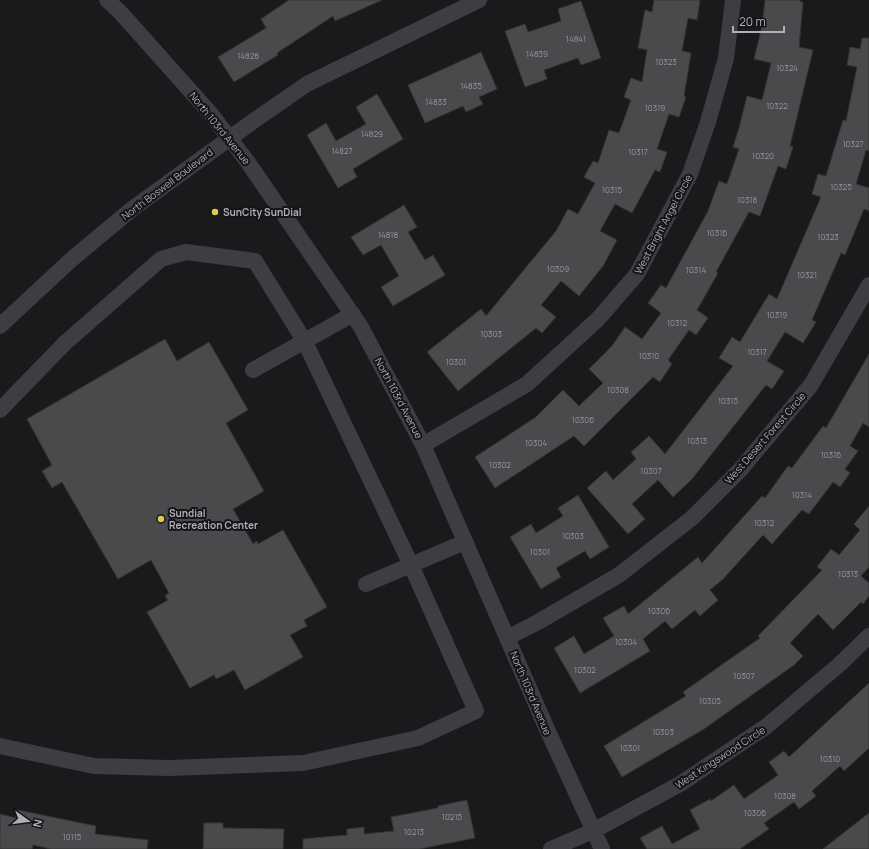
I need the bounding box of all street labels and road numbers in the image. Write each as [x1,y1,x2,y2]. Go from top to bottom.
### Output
street label: North 103rd Avenue [186,89,254,167]
street label: North Boswell Boulevard [118,145,216,223]
street label: West Bright Angel Circle [631,172,695,276]
street label: North 103rd Avenue [372,355,426,441]
street label: West Desert Forest Circle [721,389,809,487]
street label: North 103rd Avenue [507,649,555,737]
street label: West Kingswood Circle [672,722,768,791]

